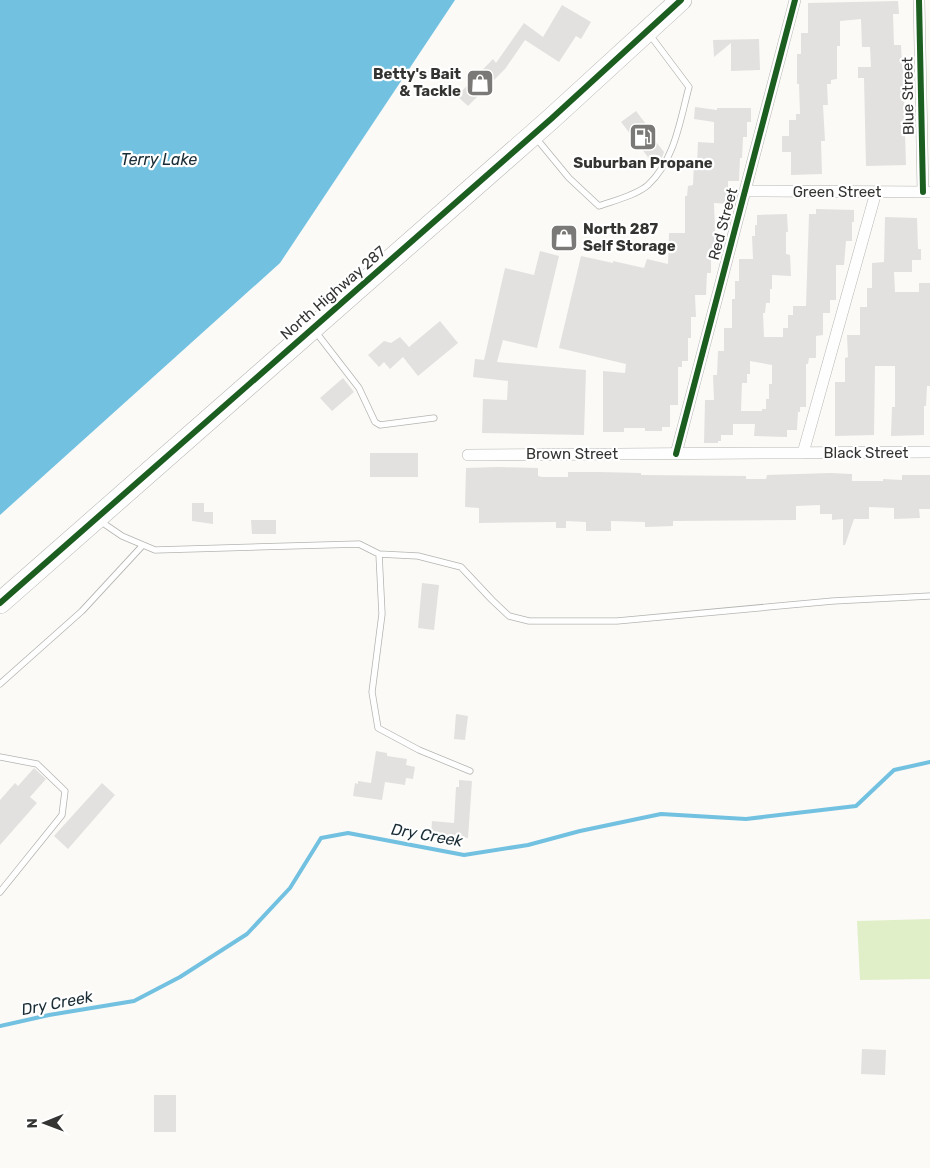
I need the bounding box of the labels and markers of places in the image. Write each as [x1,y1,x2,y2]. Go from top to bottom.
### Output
place label: Betty's Bait & Tackle [373,65,461,100]
shop icon: Betty's Bait & Tackle [465,68,495,98]
fuel station icon: Suburban Propane [628,122,658,152]
place label: Suburban Propane [573,154,713,172]
place label: North 287 Self Storage [583,220,676,255]
shop icon: North 287 Self Storage [549,223,579,253]

